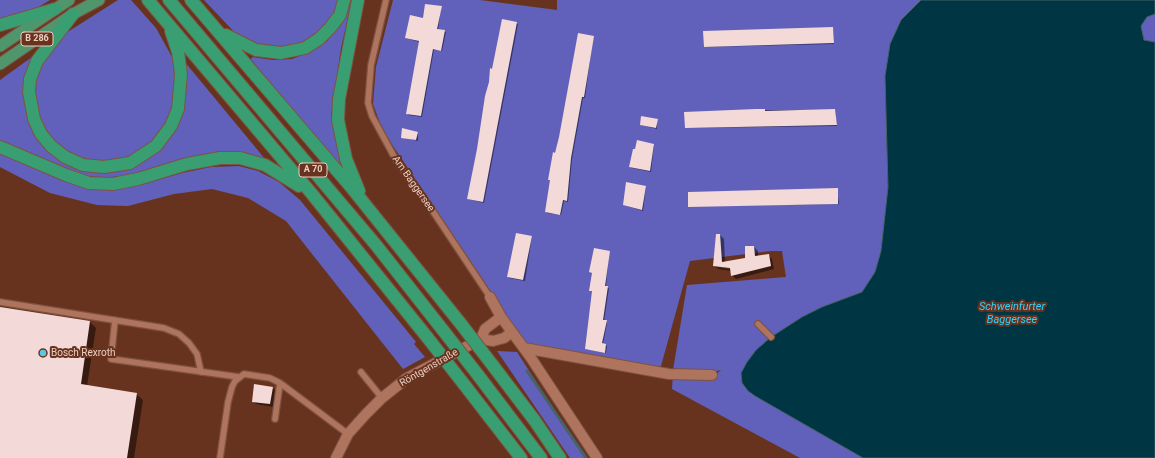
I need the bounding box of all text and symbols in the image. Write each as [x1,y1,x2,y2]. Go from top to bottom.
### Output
road number: B 286 [21,32,53,46]
street label: Am Baggersee [389,154,437,214]
road number: A 70 [299,163,327,177]
water label: Schweinfurter Baggersee [979,300,1045,326]
street label: Röntgenstraße [398,346,460,390]
place label: Bosch Rexroth [51,347,116,359]
marker: Bosch Rexroth [38,348,48,358]

